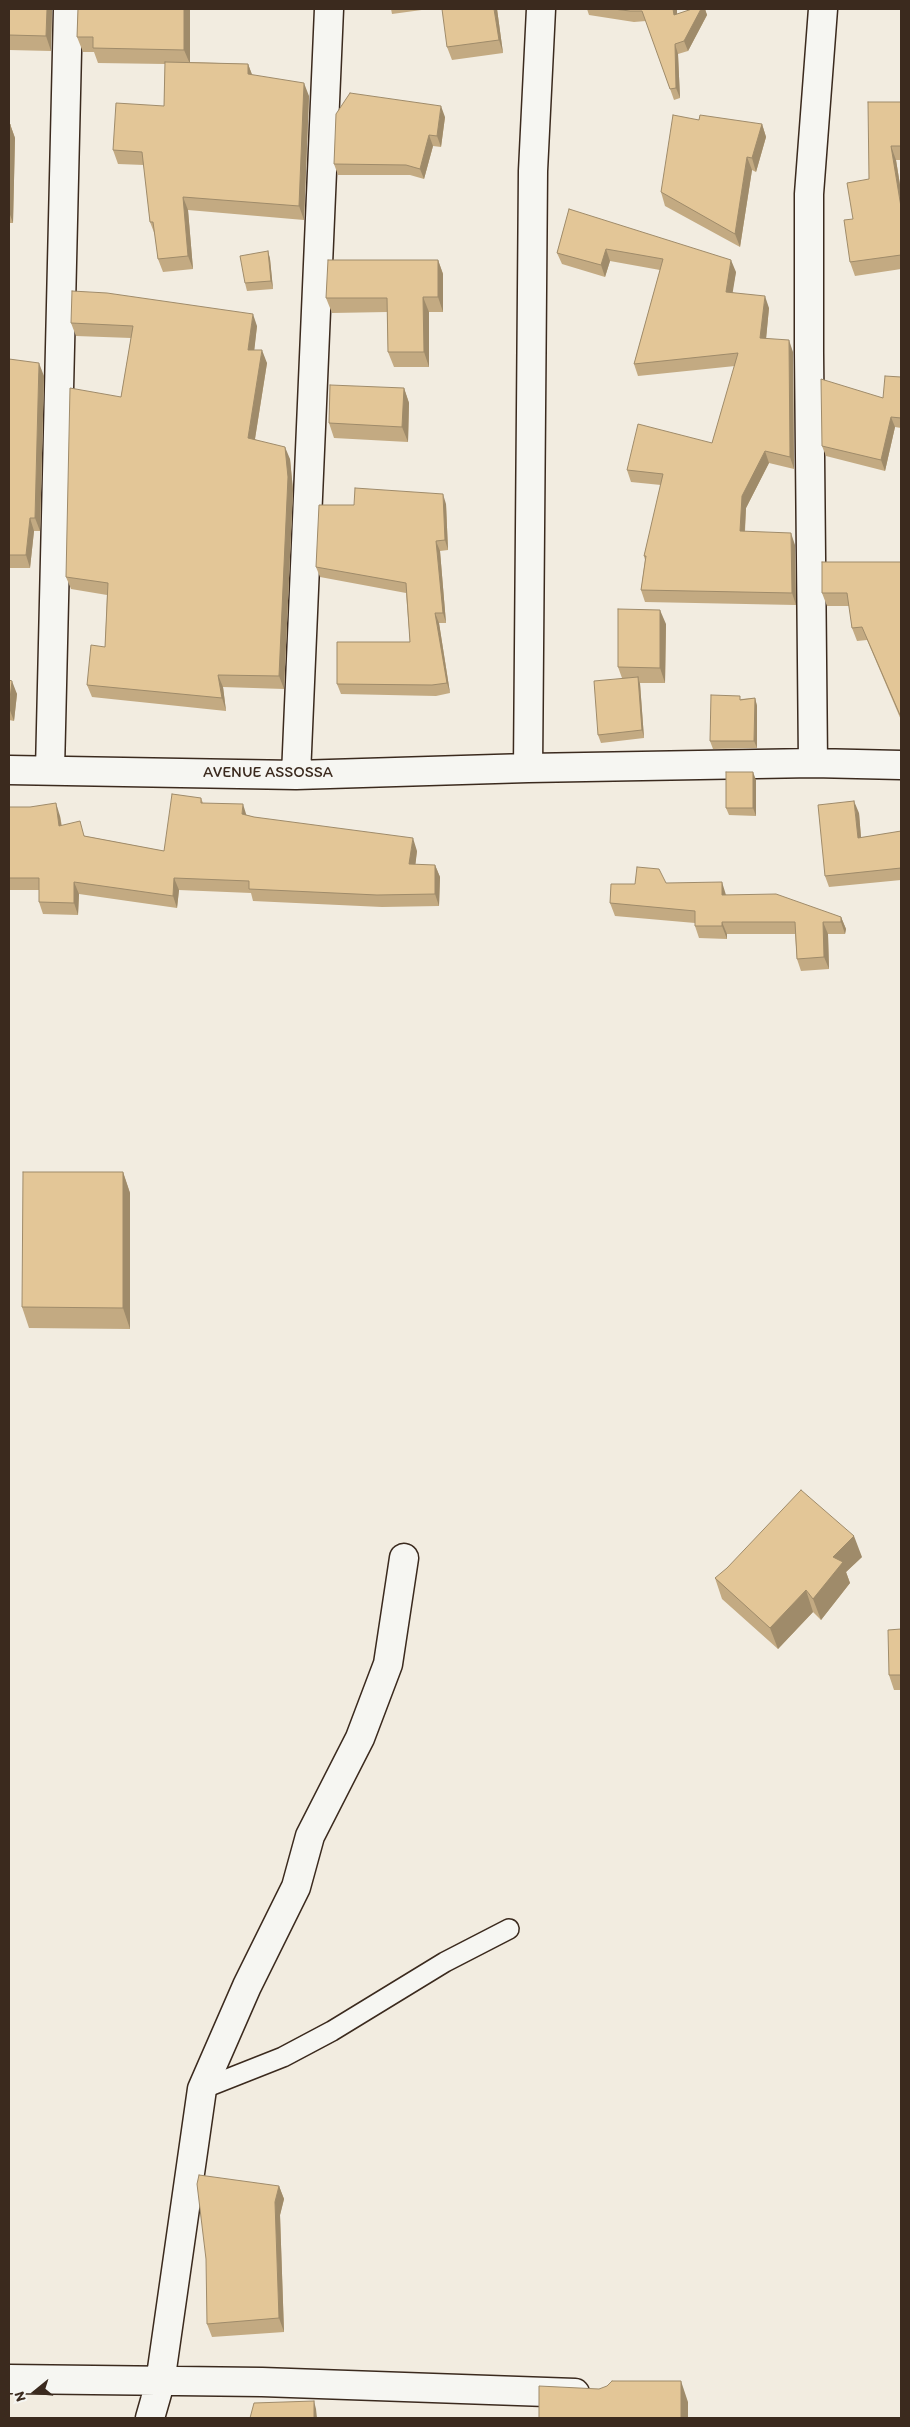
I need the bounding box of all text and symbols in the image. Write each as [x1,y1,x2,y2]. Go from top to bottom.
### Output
street label: AVENUE ASSOSSA [203,763,333,783]
north arrow [10,2367,60,2417]
text: N [11,2390,30,2404]

